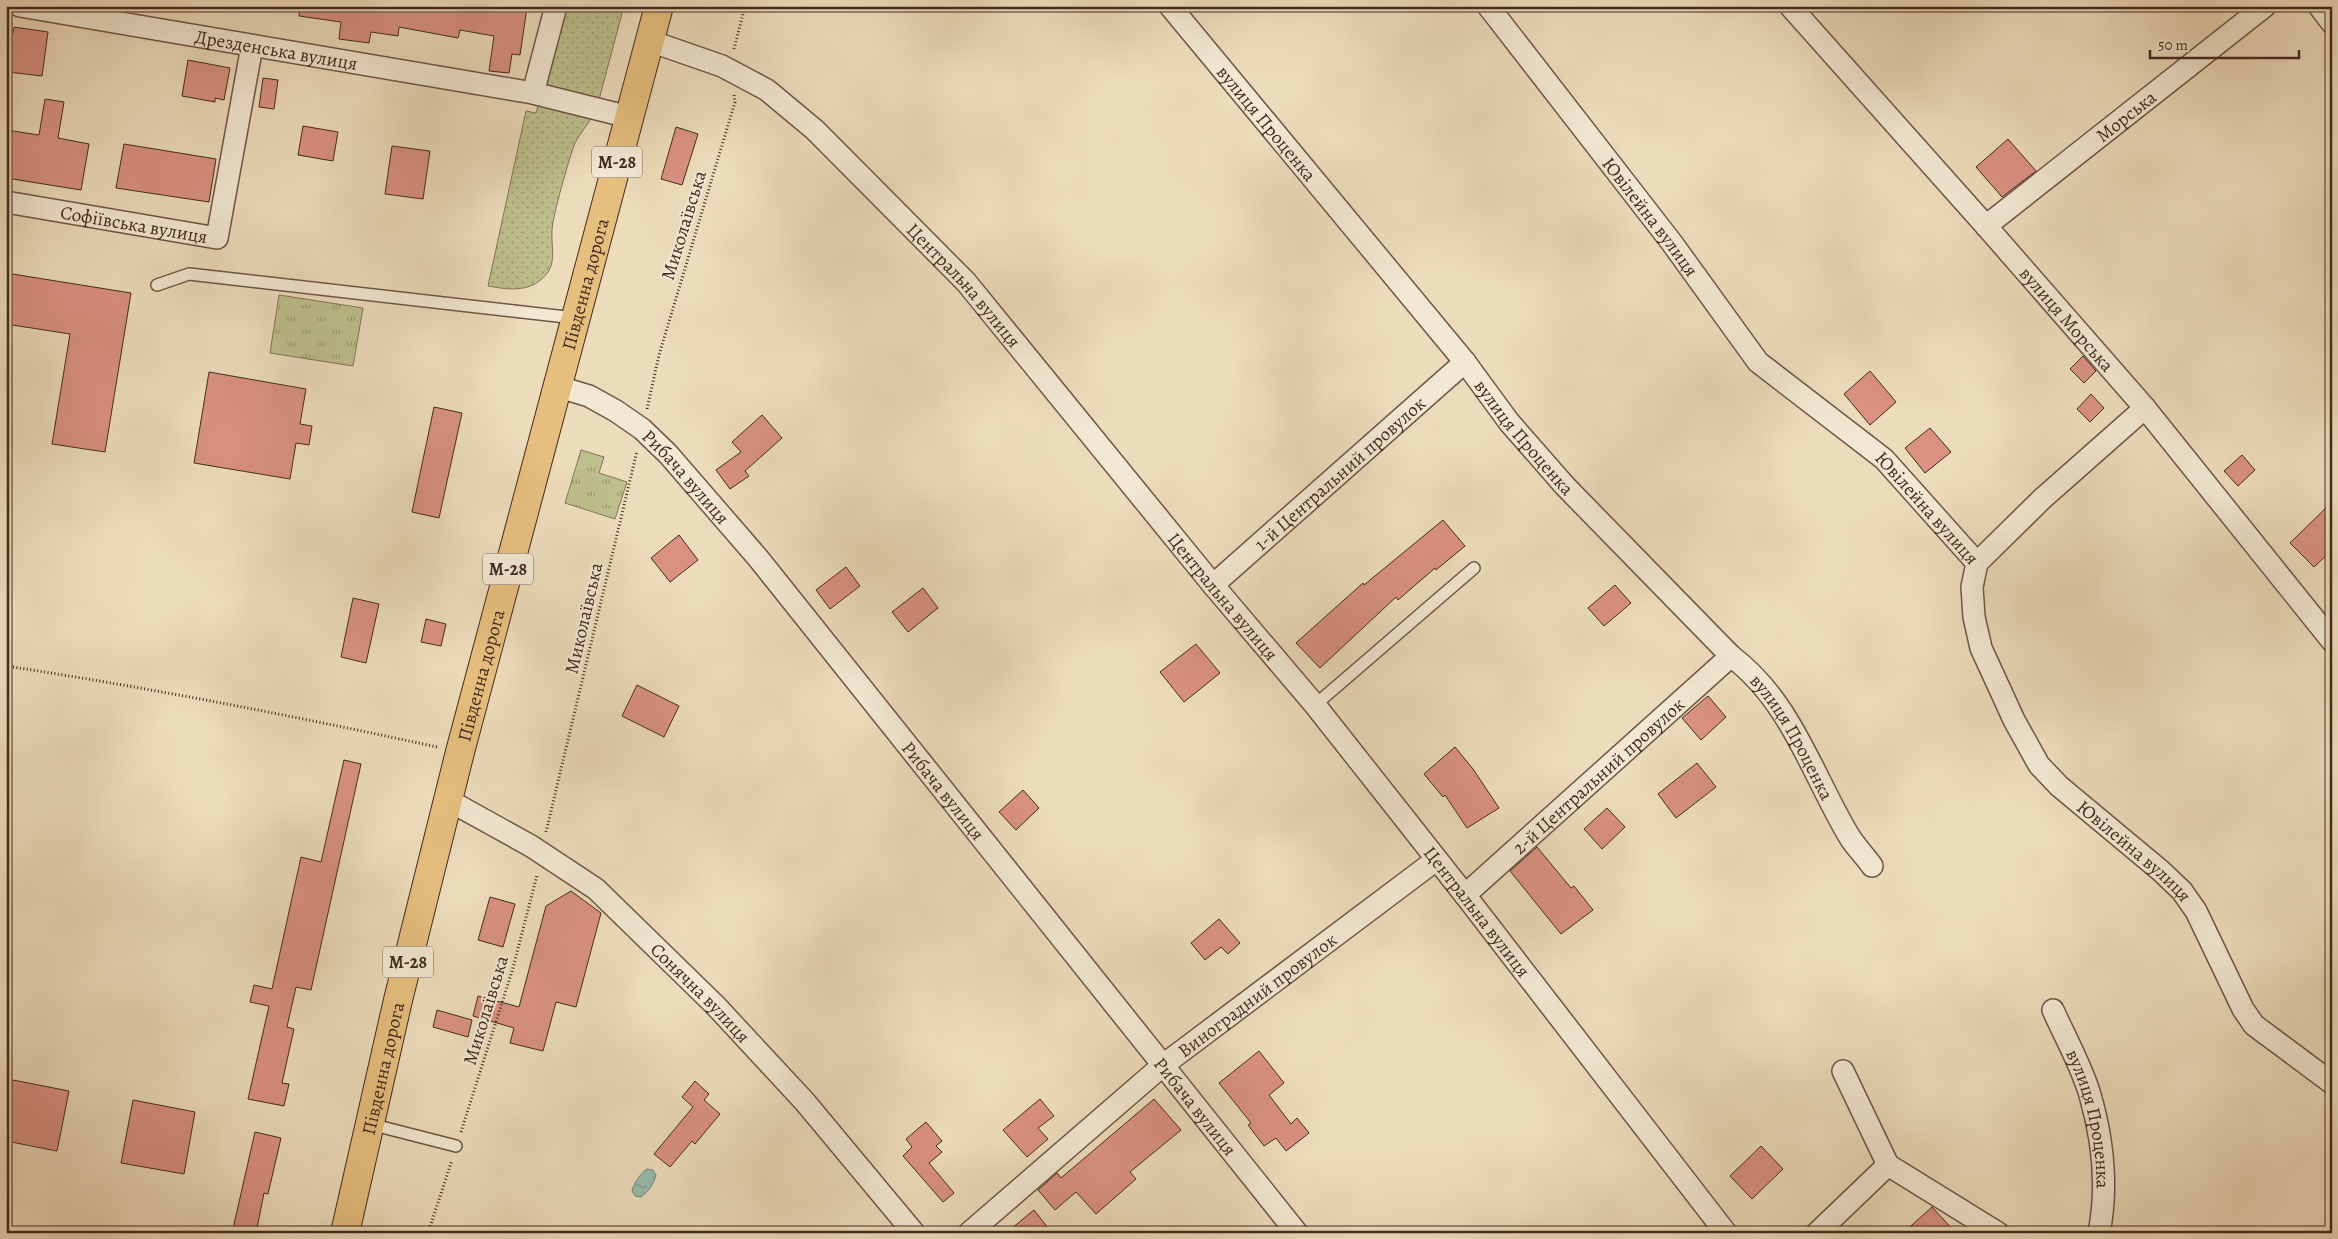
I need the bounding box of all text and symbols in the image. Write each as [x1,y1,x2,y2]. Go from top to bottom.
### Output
street label: Дрезденська вулиця [193,24,360,77]
scale bar [2150,28,2299,60]
text: 50 m [2158,35,2188,55]
street label: вулиця Проценка [1210,60,1322,187]
street label: Морська [2091,85,2162,148]
road number: М-28 [592,146,642,178]
street label: Ювілейна вулиця [1596,152,1704,282]
street label: Миколаївська [655,167,713,283]
street label: Софіївська вулиця [58,200,210,250]
street label: Південна дорога [556,215,616,353]
street label: Центральна вулиця [900,218,1026,354]
street label: вулиця Морська [2013,261,2120,378]
street label: вулиця Проценка [1468,374,1579,502]
street label: 1-й Центральний провулок [1249,391,1432,557]
street label: Рибача вулиця [636,424,735,530]
street label: Ювілейна вулиця [1869,446,1984,571]
street label: Центральна вулиця [1161,527,1284,666]
road number: М-28 [483,554,533,584]
street label: Миколаївська [559,560,609,676]
street label: Південна дорога [451,606,512,744]
street label: вулиця Проценка [1744,668,1839,805]
street label: 2-й Центральний провулок [1507,692,1691,860]
street label: Рибача вулиця [895,736,990,846]
street label: Ювілейна вулиця [2071,794,2198,907]
street label: Центральна вулиця [1417,841,1536,983]
street label: Виноградний провулок [1173,927,1343,1064]
street label: Сонячна вулиця [644,937,756,1049]
road number: М-28 [383,946,433,978]
street label: Миколаївська [457,952,515,1068]
street label: Південна дорога [356,999,411,1137]
street label: вулиця Проценка [2059,1045,2116,1189]
street label: Рибача вулиця [1147,1052,1242,1162]

